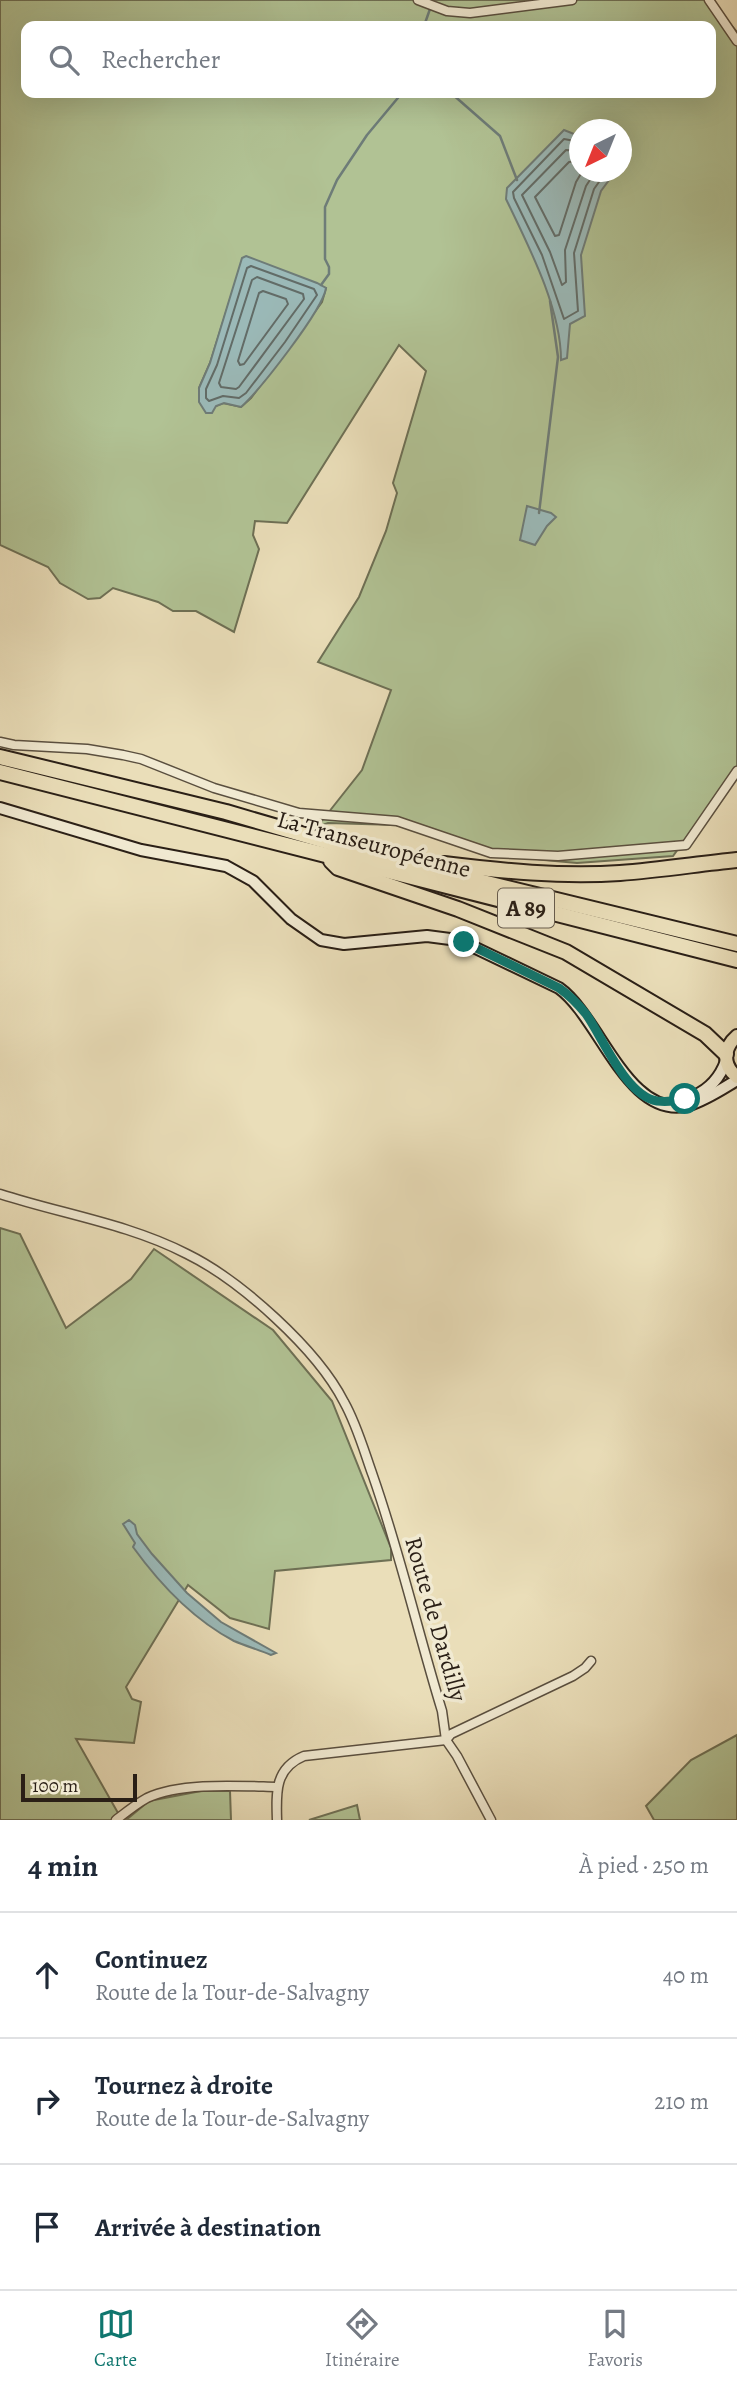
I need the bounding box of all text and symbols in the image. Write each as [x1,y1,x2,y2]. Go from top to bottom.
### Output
search box [21,21,716,98]
icon: search [45,41,83,79]
text: Rechercher [101,42,221,77]
north arrow [569,119,632,182]
street label: La Transeuropéenne [274,803,474,885]
road number: A 89 [498,888,554,928]
route end [448,926,479,957]
route start [669,1083,700,1114]
street label: Route de Dardilly [397,1533,475,1705]
scale bar [21,1771,136,1803]
text: 100 m [32,1773,78,1799]
text: 4 min [28,1846,98,1886]
text: À pied · 250 m [579,1850,709,1881]
text: Continuez [95,1942,208,1977]
icon: ahead [28,1956,66,1994]
text: 40 m [663,1960,709,1991]
text: Route de la Tour-de-Salvagny [95,1977,369,2008]
text: Tournez à droite [95,2068,273,2103]
icon: right [28,2082,66,2120]
text: 210 m [654,2086,709,2117]
text: Route de la Tour-de-Salvagny [95,2103,369,2134]
icon: arrive [28,2208,66,2246]
text: Arrivée à destination [95,2210,321,2245]
tab: Carte [94,2305,137,2373]
tab: Itinéraire [325,2305,399,2373]
tab: Favoris [588,2305,643,2373]

